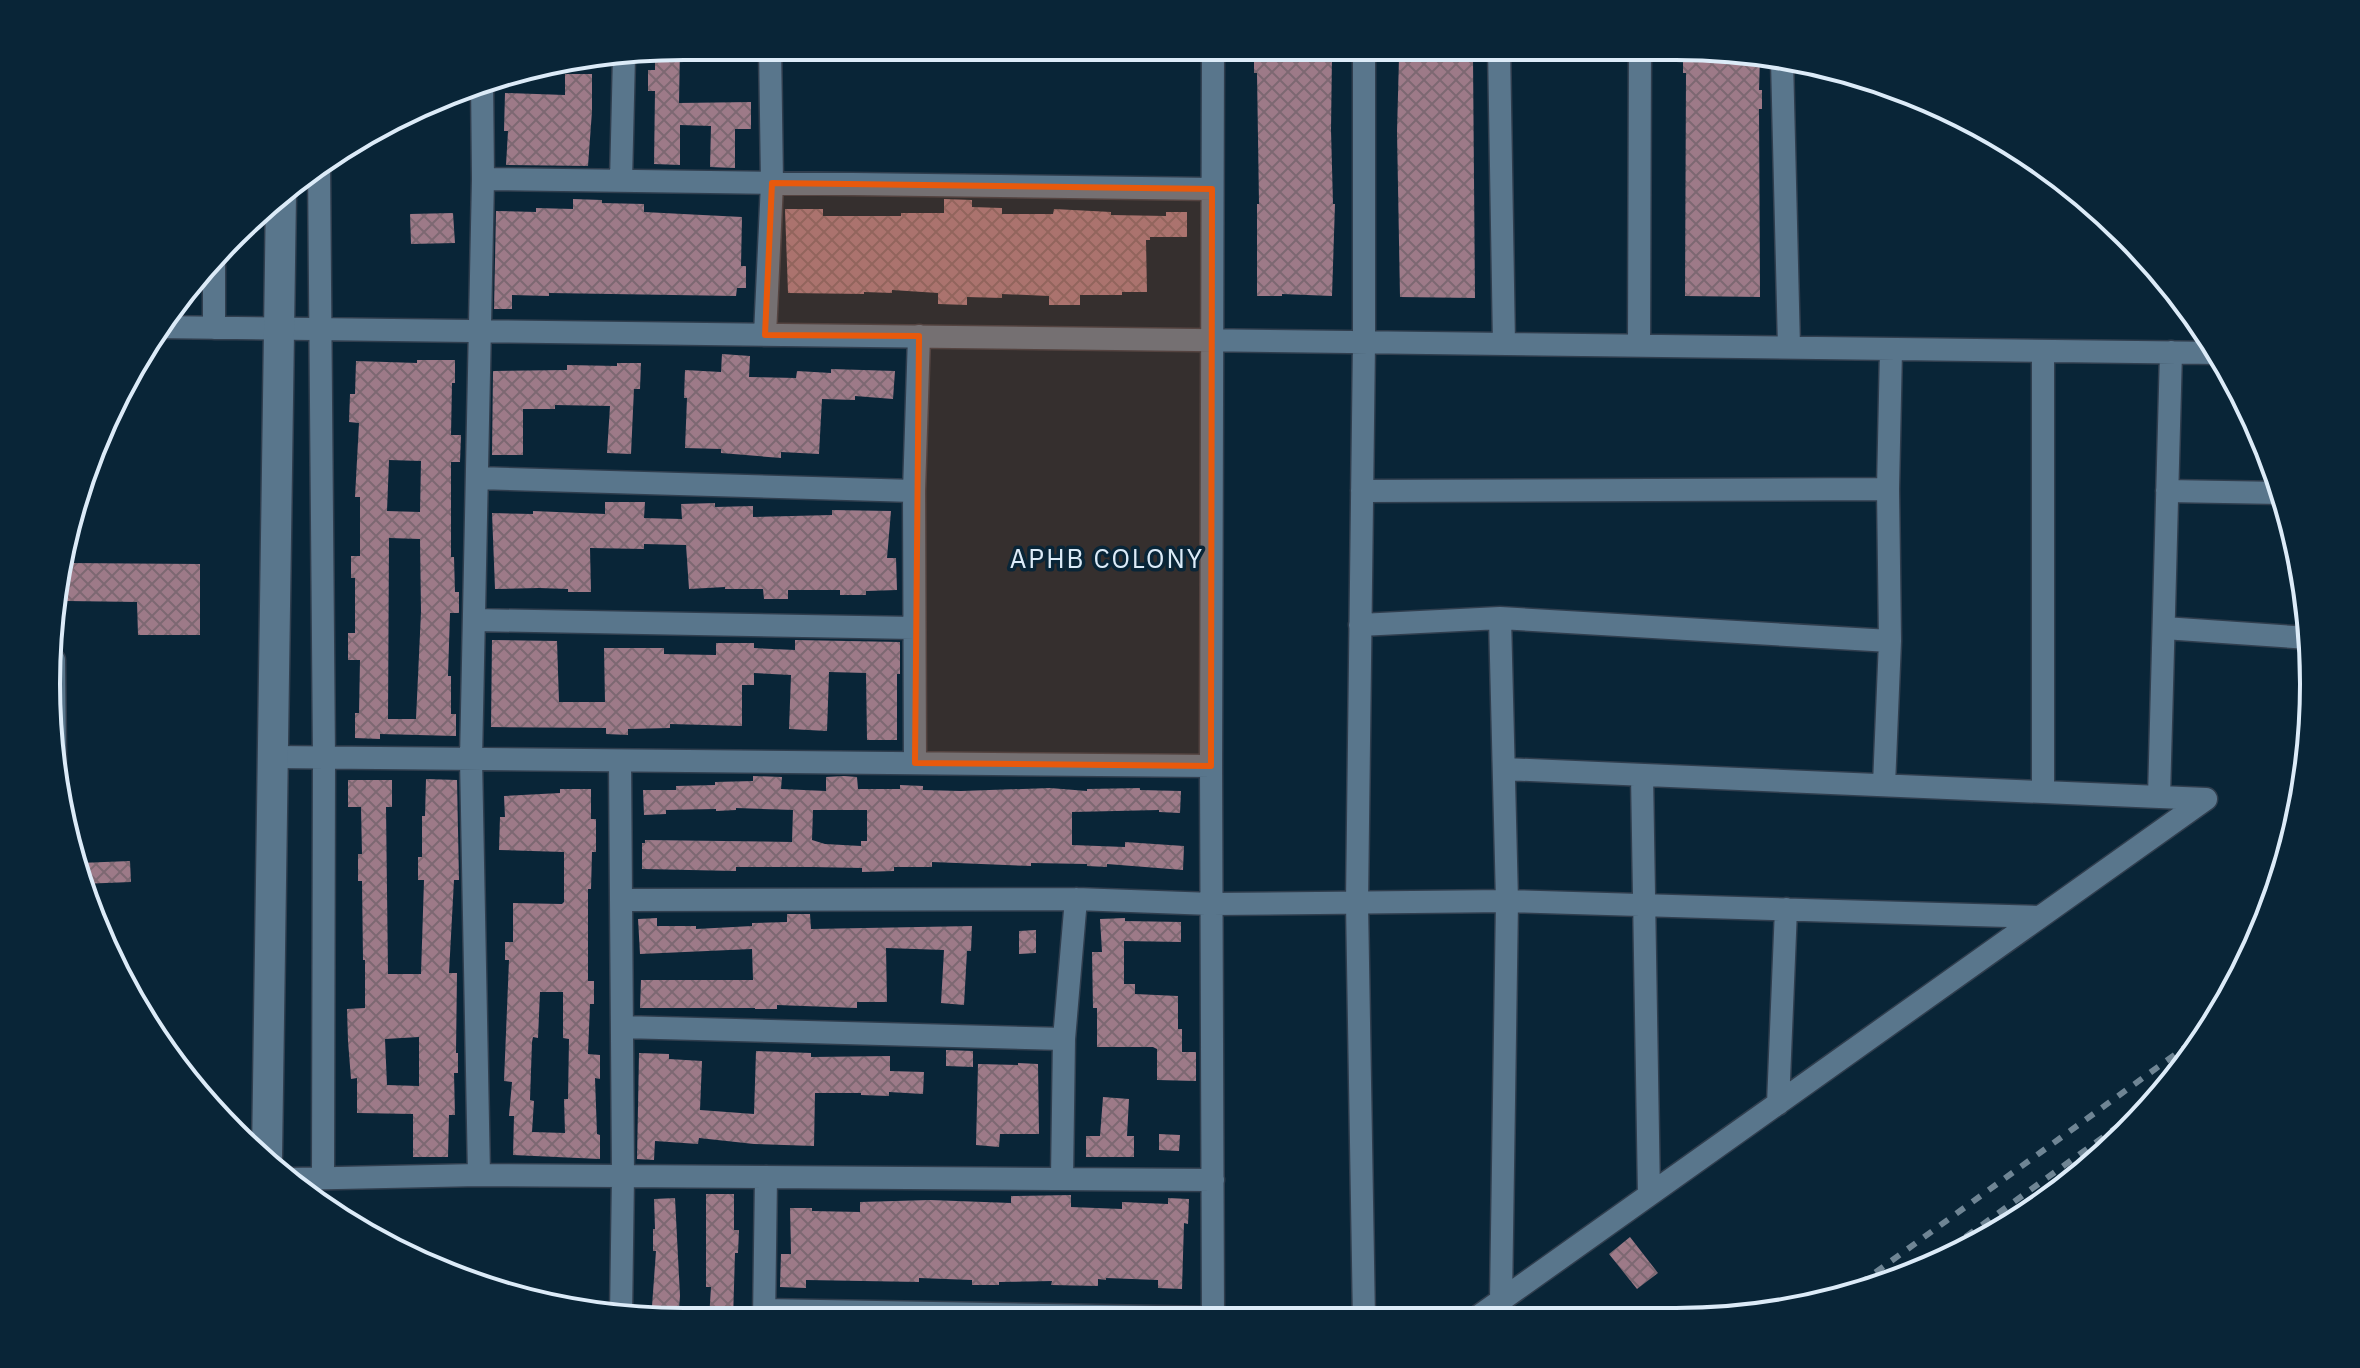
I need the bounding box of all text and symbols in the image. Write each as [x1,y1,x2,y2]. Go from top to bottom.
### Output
district label: APHB COLONY [1010,541,1204,575]

